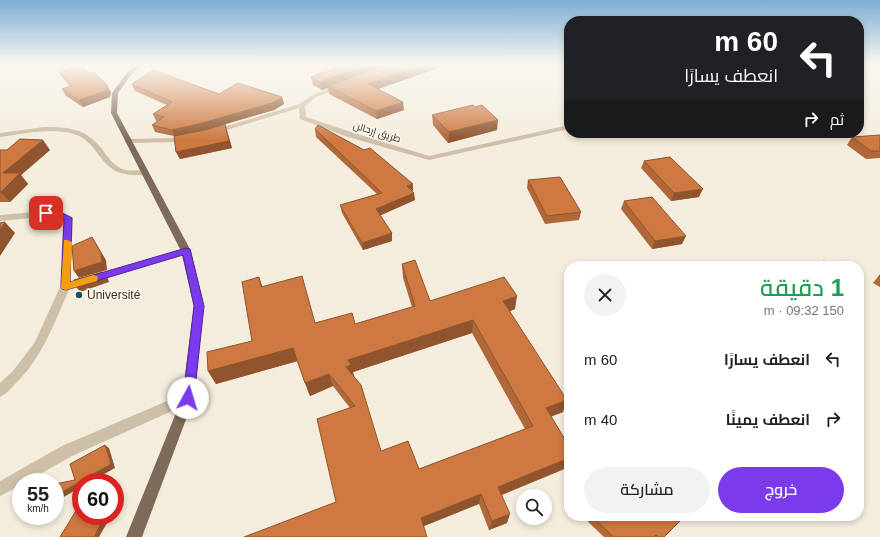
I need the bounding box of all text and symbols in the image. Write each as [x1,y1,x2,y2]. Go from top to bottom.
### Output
text: 60 m [714,26,778,57]
icon: left [792,32,844,84]
text: انعطف يسارًا [684,66,778,86]
icon: right [800,108,822,130]
text: ثم [830,111,844,128]
street label: طريق إرحالن [352,120,402,145]
pin [29,196,63,230]
icon: arrive [35,202,57,224]
button: close [584,274,626,316]
text: 1 دقيقة [760,274,844,301]
place label: Université [87,288,141,302]
marker: Université [74,290,84,300]
text: 150 m · 09:32 [764,303,844,318]
icon: left [822,348,844,370]
text: 60 m [584,351,617,368]
text: انعطف يسارًا [724,351,810,368]
position arrow [167,377,209,419]
icon: right [822,408,844,430]
text: 40 m [584,411,617,428]
text: انعطف يمينًا [726,411,810,428]
button: مشاركة [584,467,710,513]
button: خروج [718,467,844,513]
speed limit sign: 60 [72,473,124,525]
text: 55 [27,483,49,505]
map controls [516,489,552,525]
button: search [516,489,552,525]
text: km/h [27,503,49,514]

